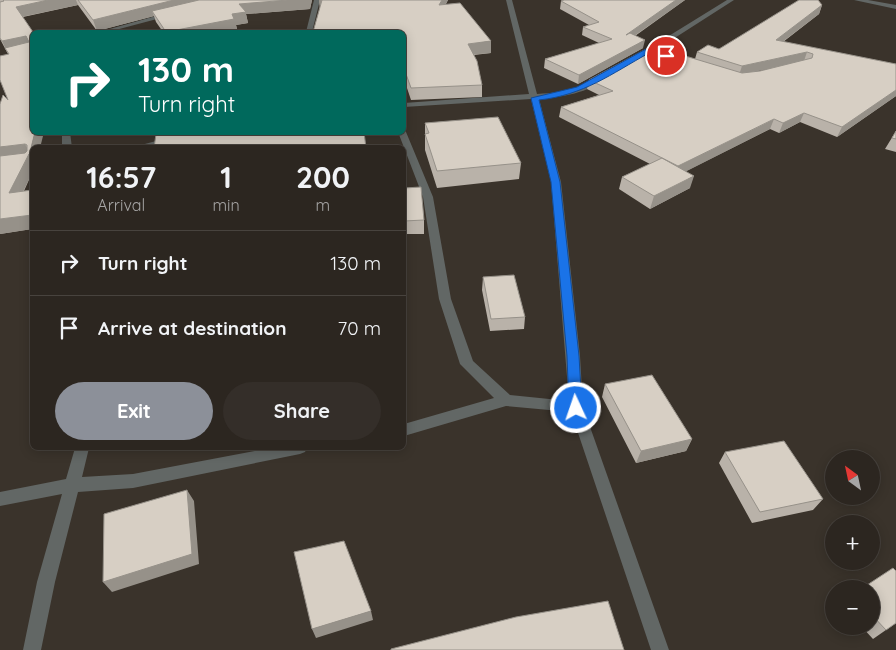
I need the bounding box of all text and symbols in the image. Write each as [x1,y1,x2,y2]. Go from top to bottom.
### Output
pin [645,35,687,77]
icon: arrive [652,42,680,70]
text: 130 m [138,47,234,91]
icon: right [55,50,120,115]
text: Turn right [138,90,235,118]
text: 16:57 [86,158,156,196]
text: 1 [220,158,232,196]
text: 200 [296,158,350,196]
text: Arrival [97,195,145,215]
text: min [212,195,240,215]
text: m [316,195,330,215]
icon: right [55,249,83,277]
text: Turn right [98,251,187,275]
text: 130 m [330,251,381,275]
icon: arrive [55,314,83,342]
text: Arrive at destination [98,316,287,340]
text: 70 m [337,316,381,340]
position arrow [549,381,601,433]
button: Exit [55,382,213,440]
button: Share [223,382,381,440]
north arrow [825,450,880,505]
map controls [825,450,880,635]
button: + [825,515,880,570]
button: − [825,580,880,635]

